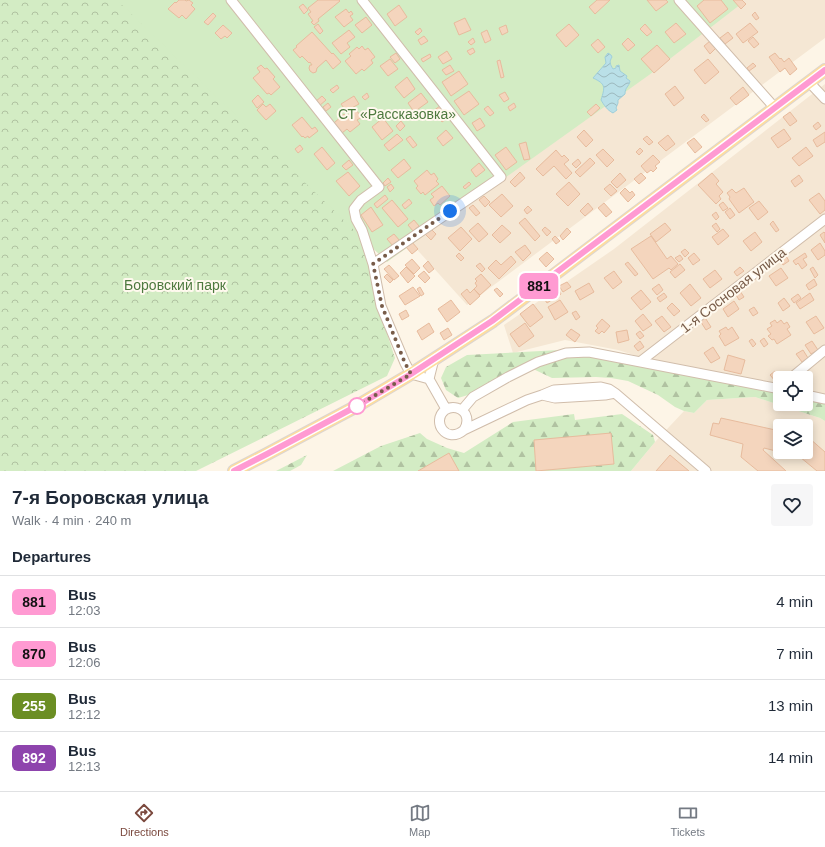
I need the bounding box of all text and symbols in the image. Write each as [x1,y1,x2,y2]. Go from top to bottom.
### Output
park label: СТ «Рассказовка» [338,106,456,122]
your location [440,201,460,221]
street label: 1-я Сосновая улица [677,244,789,336]
line badge: 881 [516,273,562,299]
park label: Боровский парк [124,277,227,293]
text: 881 [527,278,551,294]
map controls [773,371,813,459]
button: locate [773,371,813,411]
unlabelled marker [348,397,366,415]
button: layers [773,419,813,459]
button: heart [771,484,813,526]
text: 7-я Боровская улица [12,487,209,508]
text: Walk · 4 min · 240 m [12,513,131,528]
text: Departures [12,548,91,565]
text: Bus [68,586,96,603]
text: 4 min [776,593,813,610]
text: 881 [22,594,46,610]
text: 12:03 [68,603,101,618]
text: Bus [68,638,96,655]
text: 7 min [776,645,813,662]
text: 870 [22,646,46,662]
text: 12:06 [68,655,101,670]
text: Bus [68,690,96,707]
text: 13 min [768,697,813,714]
text: 255 [22,698,46,714]
text: 12:12 [68,707,101,722]
text: Bus [68,742,96,759]
text: 14 min [768,749,813,766]
text: 892 [22,750,46,766]
text: 12:13 [68,759,101,774]
tab: Directions [120,802,169,838]
tab: Map [409,802,431,838]
tab: Tickets [671,802,705,838]

